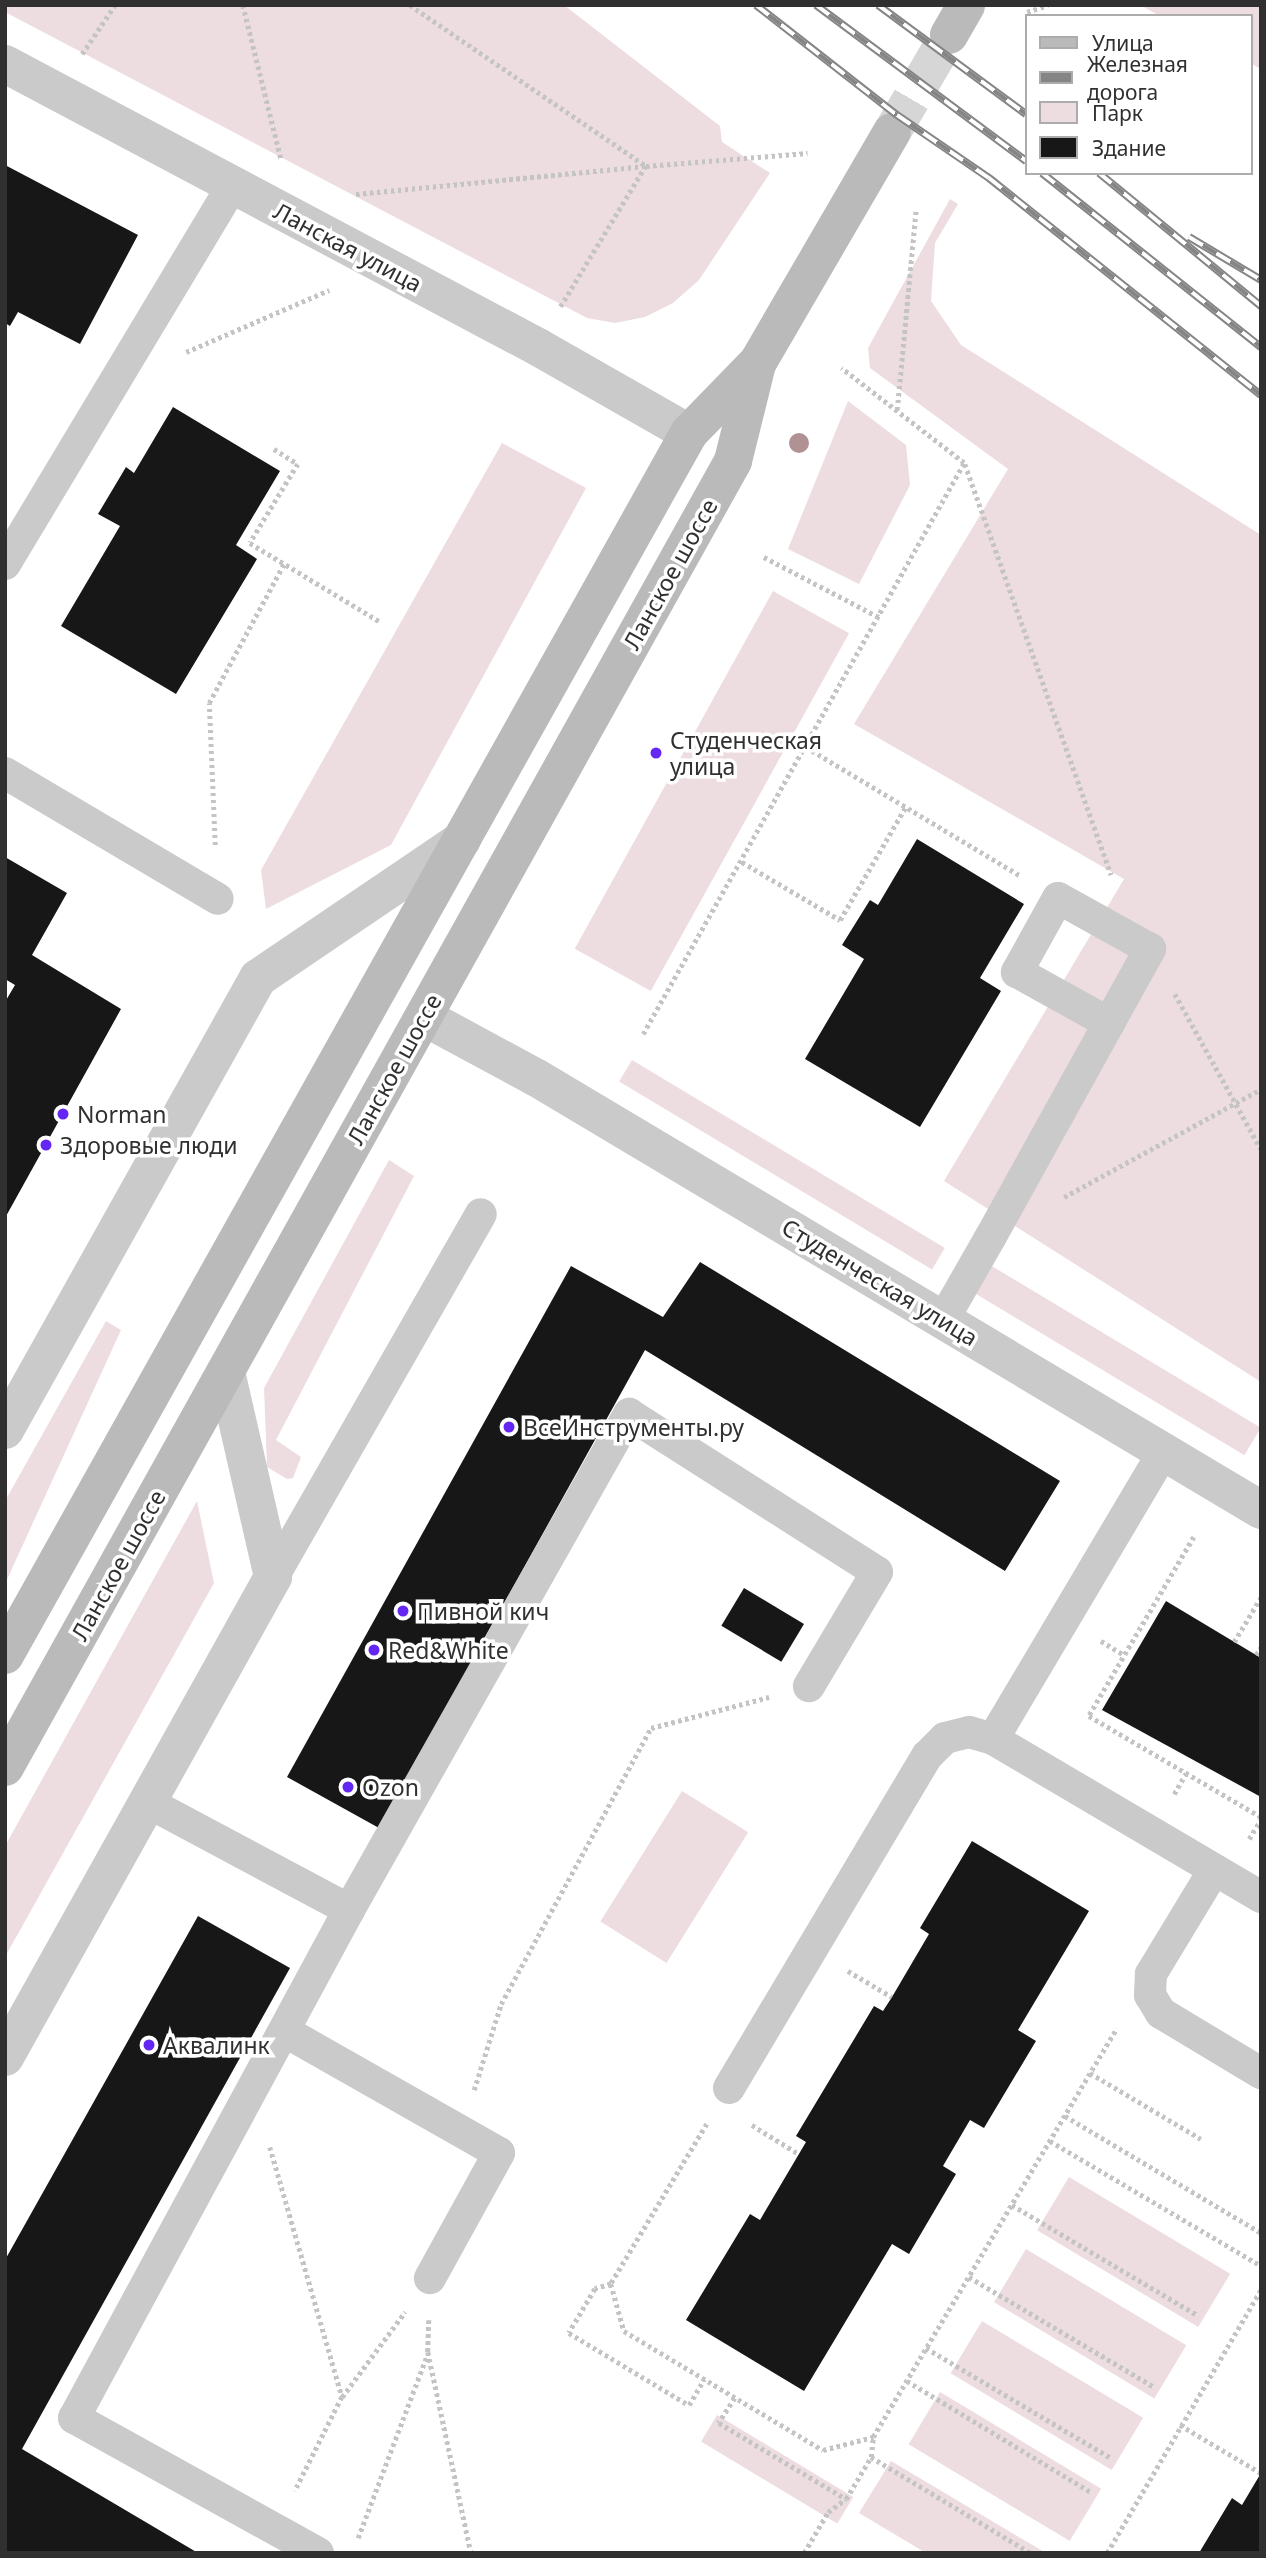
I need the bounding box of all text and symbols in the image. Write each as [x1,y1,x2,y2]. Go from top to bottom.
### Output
legend [1024,14,1252,175]
text: Улица [1092,29,1154,57]
text: Железная дорога [1087,50,1188,106]
text: Парк [1092,99,1143,127]
text: Здание [1092,134,1166,162]
street label: Ланская улица [269,196,427,298]
street label: Ланское шоссе [617,494,723,654]
place label: Студенческая улица [670,726,822,780]
marker: Студенческая улица [648,745,664,761]
street label: Ланское шоссе [341,989,447,1149]
place label: Norman [77,1100,167,1128]
marker: Norman [55,1106,71,1122]
place label: Здоровые люди [60,1131,238,1159]
marker: Здоровые люди [38,1137,54,1153]
street label: Студенческая улица [777,1213,983,1351]
place label: ВсеИнструменты.ру [523,1413,744,1441]
marker: ВсеИнструменты.ру [501,1419,517,1435]
street label: Ланское шоссе [65,1485,171,1645]
place label: Пивной кич [417,1597,549,1625]
marker: Пивной кич [395,1603,411,1619]
place label: Red&White [388,1636,509,1664]
marker: Red&White [366,1642,382,1658]
place label: Ozon [362,1773,419,1801]
marker: Ozon [340,1779,356,1795]
place label: Аквалинк [163,2031,270,2059]
marker: Аквалинк [141,2037,157,2053]

